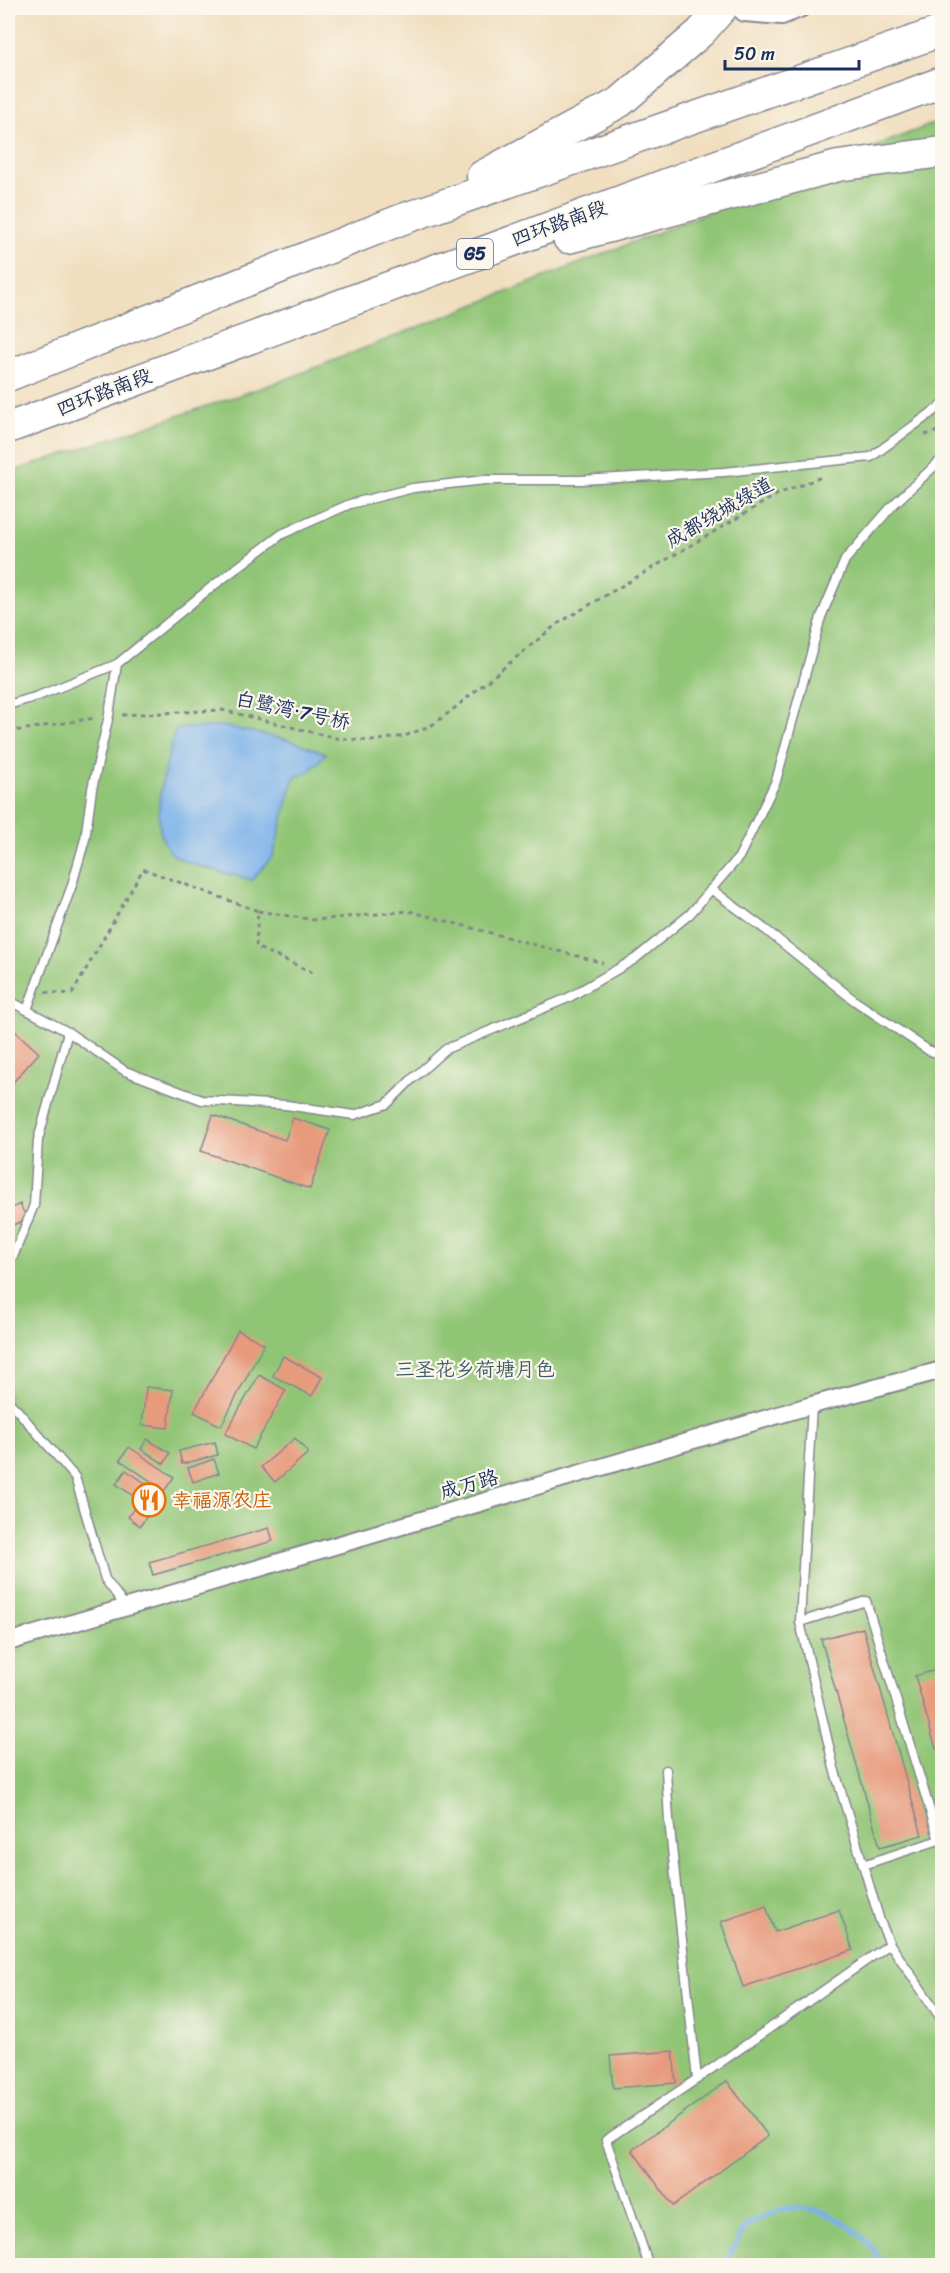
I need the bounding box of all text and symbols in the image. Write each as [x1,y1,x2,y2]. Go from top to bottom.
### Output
scale bar [725,33,858,71]
text: 50 m [734,38,775,70]
street label: 四环路南段 [506,190,612,257]
road number: G5 [457,239,493,269]
street label: 四环路南段 [51,358,157,427]
street label: 成都绕城绿道 [659,467,780,558]
street label: 白鹭湾·7号桥 [232,681,354,740]
park label: 三圣花乡荷塘月色 [395,1352,555,1387]
street label: 成万路 [435,1459,504,1510]
restaurant icon: 幸福源农庄 [131,1482,167,1518]
place label: 幸福源农庄 [172,1483,272,1518]

